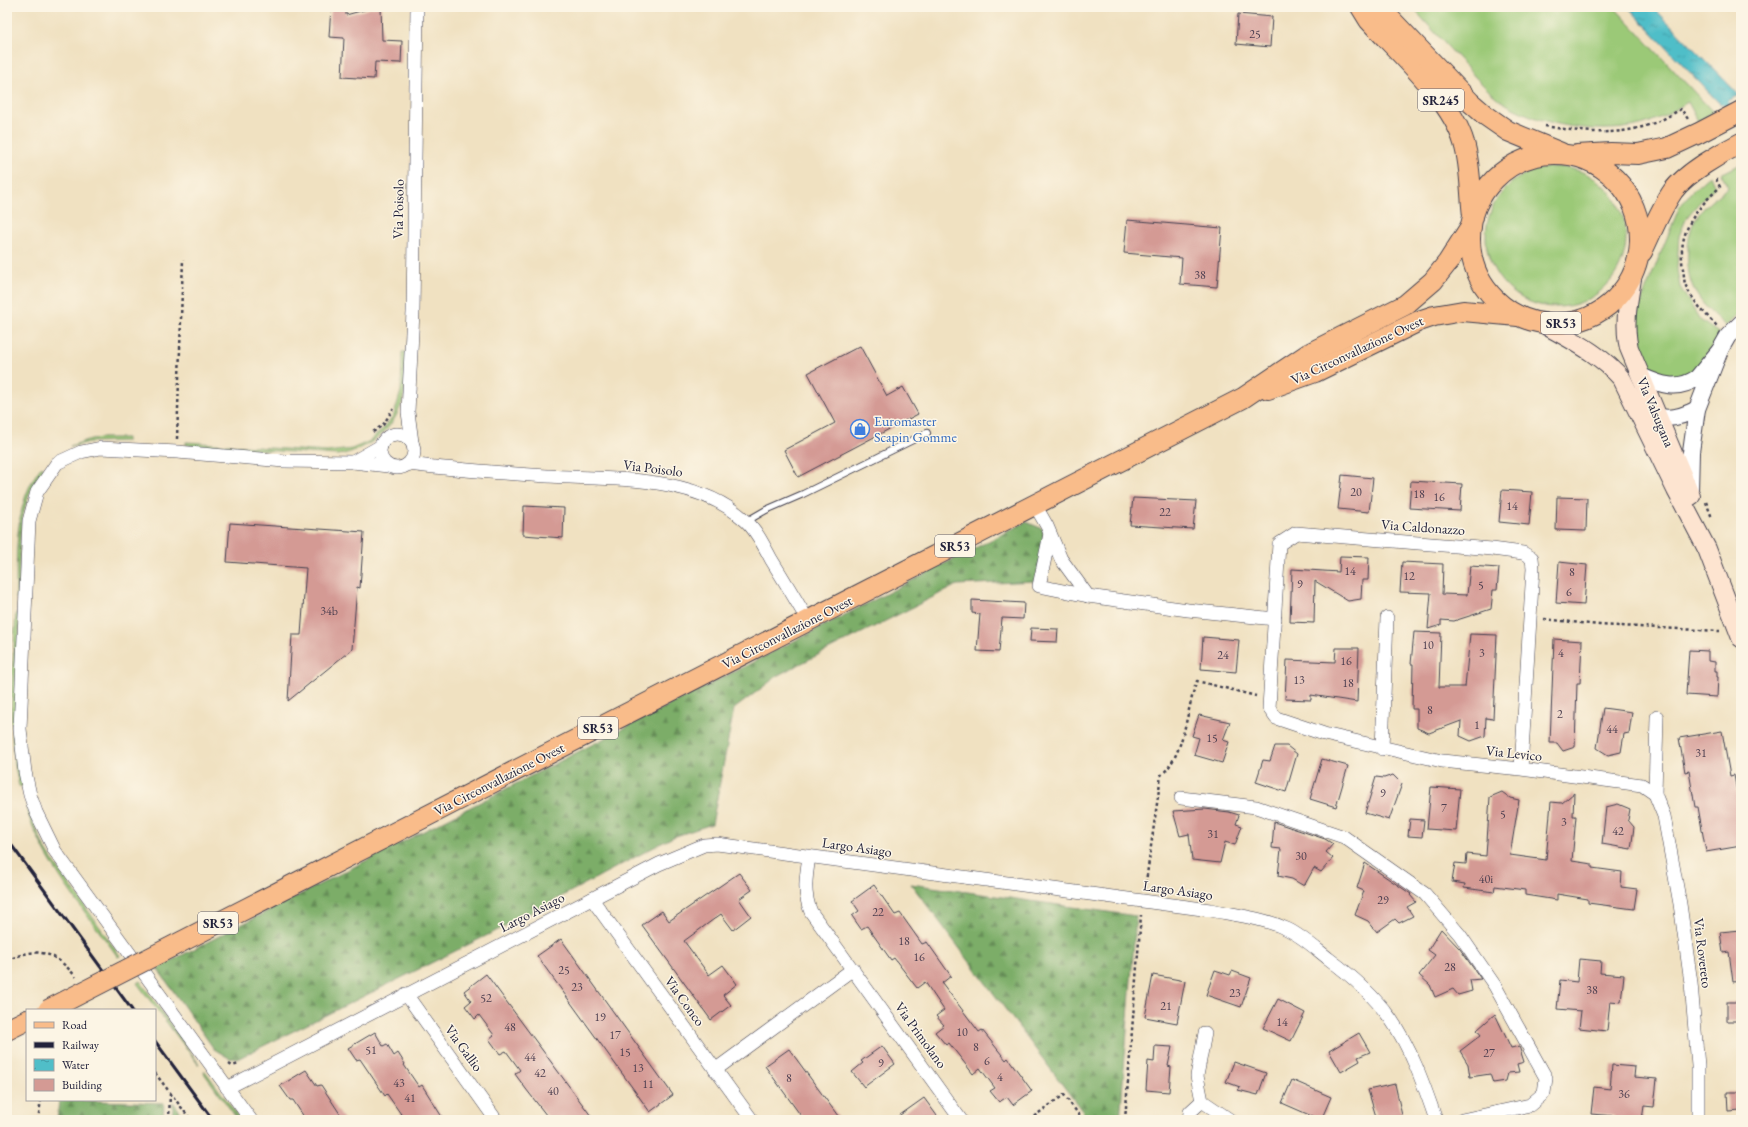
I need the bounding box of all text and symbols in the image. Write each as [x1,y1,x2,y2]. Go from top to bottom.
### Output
house number: 25 [1249,26,1261,42]
road number: SR245 [1418,89,1464,111]
street label: Via Poisolo [388,179,408,239]
house number: 38 [1194,267,1206,283]
street label: Via Circonvallazione Ovest [1288,311,1427,389]
road number: SR53 [1541,312,1581,334]
street label: Via Valsugana [1633,374,1679,450]
place label: Euromaster Scapin Gomme [874,412,957,446]
shop icon: Euromaster Scapin Gomme [849,418,871,440]
street label: Via Poisolo [622,455,684,481]
house number: 20 [1350,484,1362,500]
house number: 18 [1413,486,1425,502]
house number: 16 [1433,489,1445,505]
house number: 14 [1506,498,1518,514]
house number: 22 [1159,504,1171,520]
street label: Via Caldonazzo [1380,515,1466,539]
road number: SR53 [935,535,975,557]
house number: 14 [1344,563,1356,579]
house number: 8 [1569,564,1575,580]
house number: 12 [1403,568,1415,584]
house number: 9 [1297,576,1303,592]
house number: 5 [1478,577,1484,593]
house number: 6 [1566,584,1572,600]
street label: Via Circonvallazione Ovest [719,591,856,673]
house number: 34b [320,603,338,619]
house number: 10 [1422,637,1434,653]
house number: 3 [1479,645,1485,661]
house number: 4 [1558,645,1564,661]
house number: 24 [1217,647,1229,663]
house number: 16 [1340,653,1352,669]
house number: 13 [1293,672,1305,688]
house number: 18 [1342,675,1354,691]
house number: 8 [1427,702,1433,718]
house number: 2 [1557,706,1563,722]
road number: SR53 [578,717,618,739]
house number: 1 [1474,717,1480,733]
house number: 44 [1606,721,1618,737]
house number: 15 [1206,730,1218,746]
street label: Via Circonvallazione Ovest [431,738,568,820]
street label: Via Levico [1485,741,1543,765]
house number: 31 [1695,745,1707,761]
house number: 9 [1380,785,1386,801]
house number: 7 [1441,800,1447,816]
house number: 5 [1500,806,1506,822]
house number: 3 [1561,814,1567,830]
house number: 42 [1612,823,1624,839]
house number: 31 [1207,826,1219,842]
street label: Largo Asiago [821,833,893,861]
house number: 30 [1295,848,1307,864]
house number: 40i [1479,871,1493,887]
street label: Largo Asiago [1142,876,1214,904]
street label: Largo Asiago [496,888,568,936]
house number: 29 [1377,892,1389,908]
house number: 22 [872,904,884,920]
road number: SR53 [198,912,238,934]
street label: Via Rovereto [1690,917,1716,989]
house number: 18 [898,933,910,949]
house number: 16 [913,949,925,965]
house number: 28 [1444,959,1456,975]
house number: 25 [558,962,570,978]
street label: Via Conco [661,972,709,1030]
house number: 23 [571,979,583,995]
house number: 38 [1586,982,1598,998]
house number: 23 [1229,985,1241,1001]
house number: 52 [480,990,492,1006]
street label: Via Primolano [891,998,951,1072]
house number: 21 [1160,998,1172,1014]
legend [26,1009,156,1101]
house number: 19 [594,1009,606,1025]
house number: 14 [1276,1014,1288,1030]
text: Road [62,1017,88,1033]
house number: 48 [504,1019,516,1035]
street label: Via Gallio [441,1021,487,1075]
house number: 10 [956,1024,968,1040]
house number: 17 [609,1027,621,1043]
text: Railway [62,1037,100,1053]
house number: 8 [973,1039,979,1055]
house number: 51 [365,1042,377,1058]
house number: 15 [619,1044,631,1060]
house number: 27 [1483,1045,1495,1061]
house number: 44 [524,1049,536,1065]
house number: 6 [984,1053,990,1069]
house number: 9 [878,1055,884,1071]
text: Water [62,1057,89,1073]
house number: 13 [632,1060,644,1076]
house number: 42 [534,1065,546,1081]
house number: 4 [997,1069,1003,1085]
house number: 8 [786,1070,792,1086]
house number: 43 [393,1075,405,1091]
house number: 11 [642,1076,654,1092]
text: Building [62,1077,103,1093]
house number: 40 [547,1083,559,1099]
house number: 36 [1618,1086,1630,1102]
house number: 41 [404,1090,416,1106]

